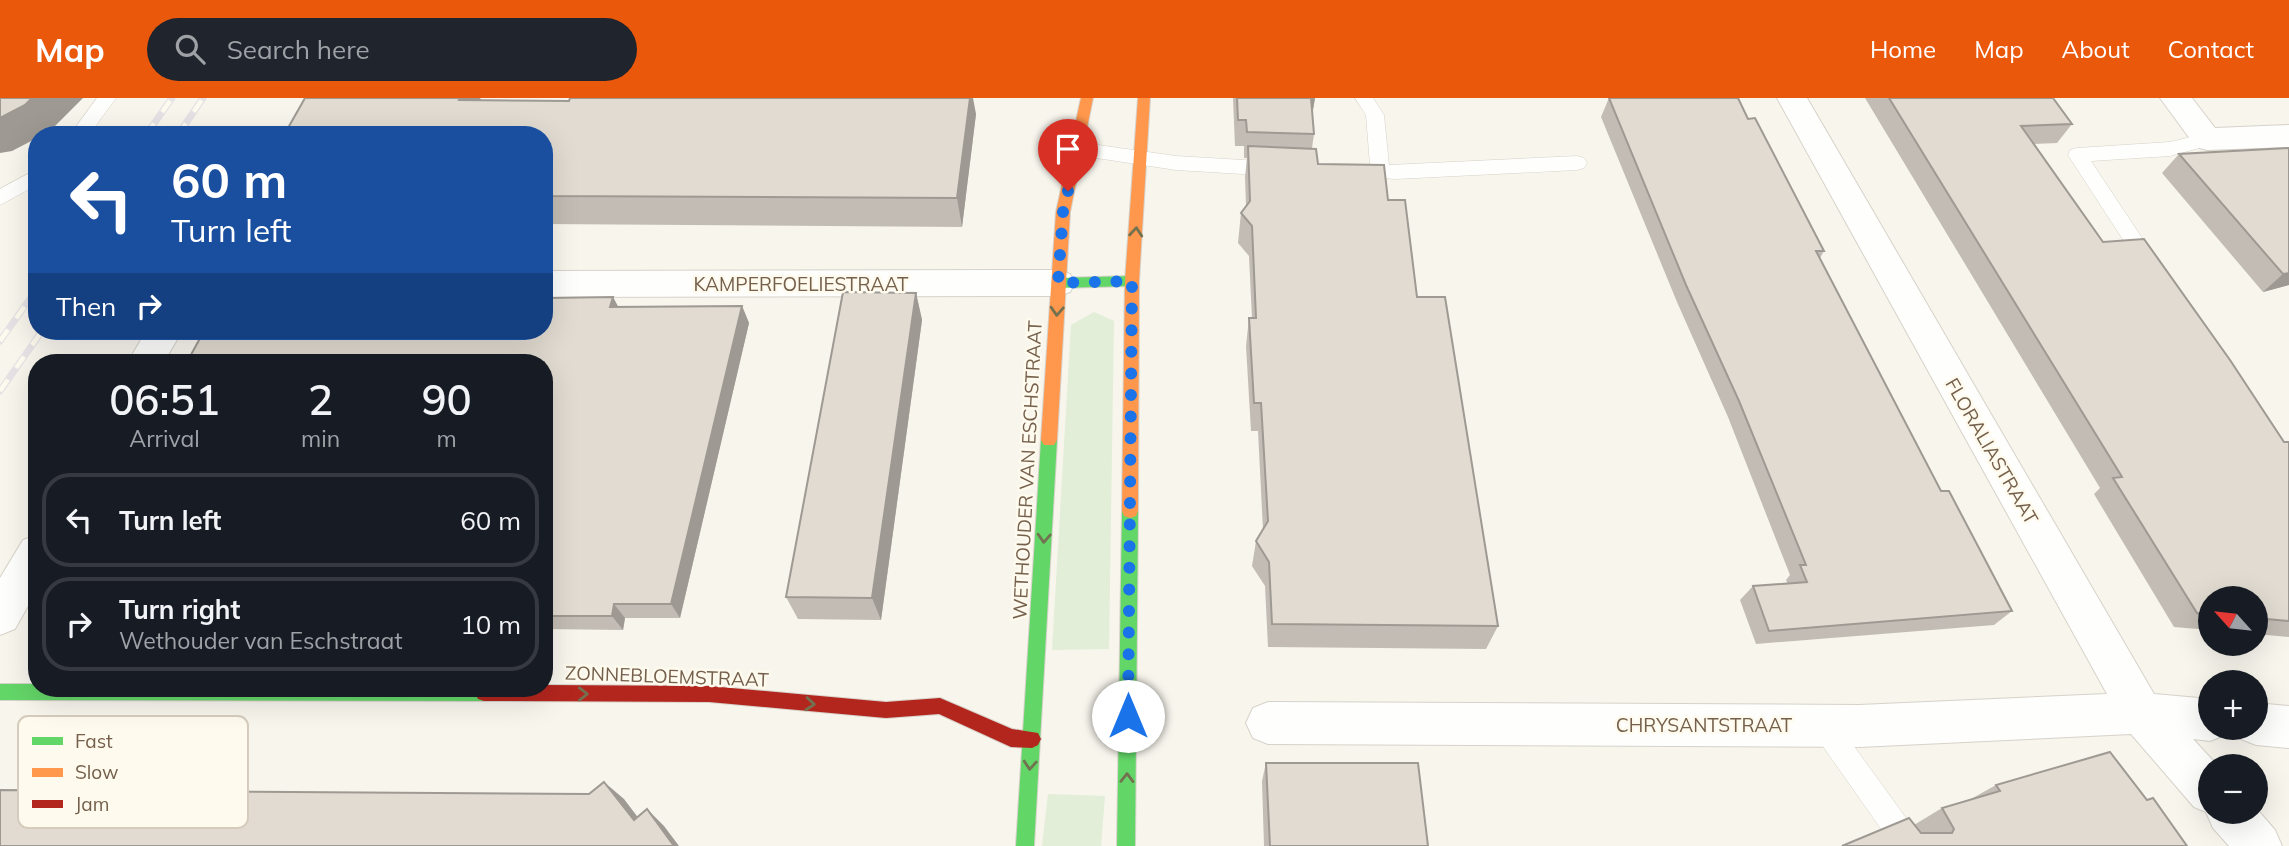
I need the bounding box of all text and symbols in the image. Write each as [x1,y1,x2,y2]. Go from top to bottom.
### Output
search box [147,18,637,81]
text: Map [35,29,105,70]
icon: search [171,30,209,68]
text: Search here [227,33,370,66]
text: Home [1870,34,1936,64]
text: Map [1974,34,2024,64]
text: About [2062,34,2130,64]
text: Contact [2168,34,2254,64]
pin [1038,119,1098,191]
icon: arrive [1049,130,1087,168]
text: 60 m [171,149,287,210]
icon: left [56,154,147,245]
text: Turn left [171,210,291,250]
one-way arrow [1128,226,1143,237]
street label: KAMPERFOELIESTRAAT [694,272,909,296]
icon: right [130,287,168,325]
text: Then [56,290,116,323]
one-way arrow [1050,305,1065,316]
street label: WETHOUDER VAN ESCHSTRAAT [1007,319,1047,620]
text: 06:51 [109,373,220,426]
text: 2 [308,373,333,426]
text: 90 [421,373,472,426]
street label: FLORALIASTRAAT [1940,374,2044,529]
text: Arrival [129,424,200,453]
text: min [301,424,340,453]
text: m [436,424,457,453]
icon: left [60,501,98,539]
text: Turn left [119,504,221,537]
text: 60 m [460,504,521,537]
one-way arrow [1036,532,1051,543]
north arrow [2198,586,2268,656]
map controls [2198,586,2268,824]
text: Turn right [119,593,240,626]
icon: right [60,605,98,643]
text: 10 m [460,608,521,641]
text: Wethouder van Eschstraat [119,626,402,655]
street label: ZONNEBLOEMSTRAAT [565,660,770,692]
button: + [2198,670,2268,740]
position arrow [1091,679,1165,753]
one-way arrow [578,686,588,702]
one-way arrow [804,696,816,711]
street label: CHRYSANTSTRAAT [1616,713,1793,737]
legend [18,716,248,828]
text: Fast [75,729,113,753]
button: − [2198,754,2268,824]
text: Slow [75,760,119,784]
one-way arrow [1023,760,1038,771]
one-way arrow [1119,772,1135,783]
text: Jam [75,792,109,816]

